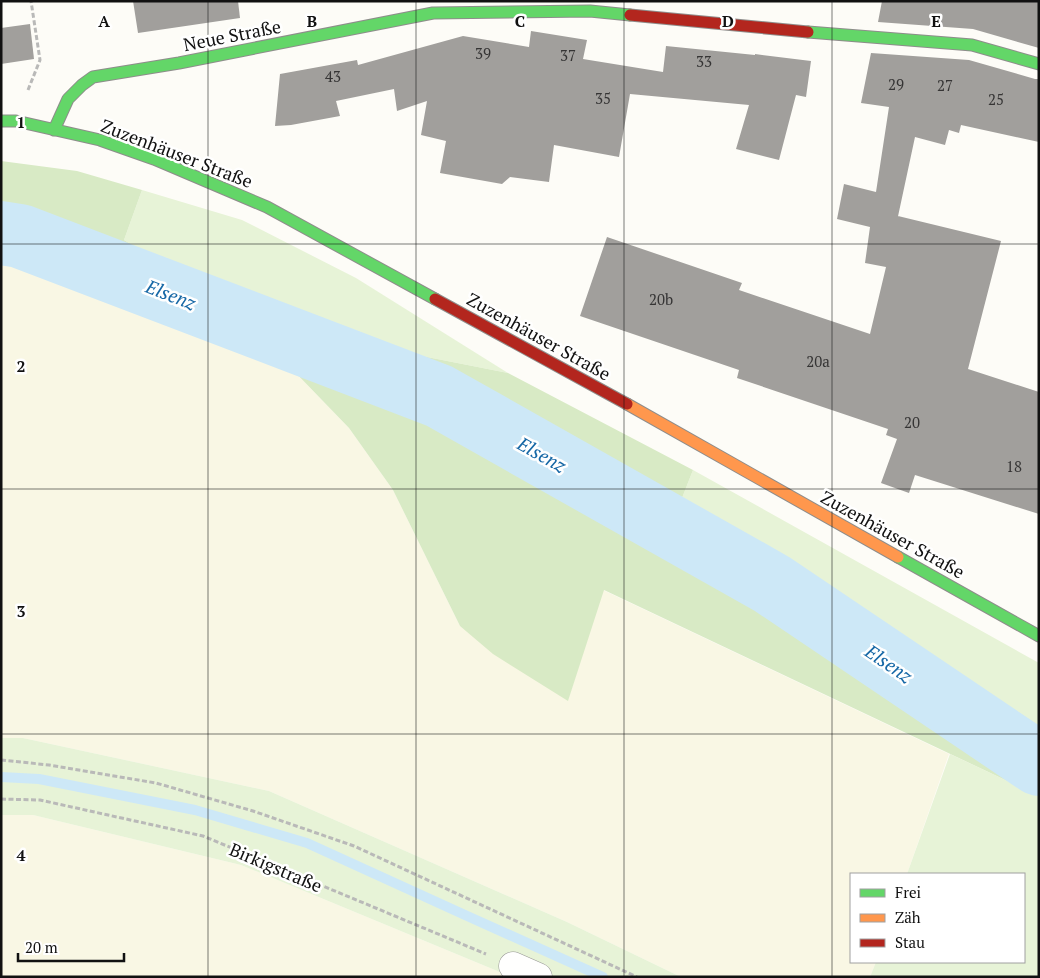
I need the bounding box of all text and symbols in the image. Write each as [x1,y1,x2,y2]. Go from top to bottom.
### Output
text: A [98,10,110,32]
text: B [307,10,317,32]
text: C [515,10,525,32]
text: D [722,10,734,32]
text: E [931,10,941,32]
street label: Neue Straße [181,14,283,56]
house number: 39 [475,43,491,63]
house number: 37 [560,45,576,65]
house number: 33 [696,51,712,71]
house number: 43 [325,66,341,86]
house number: 29 [888,74,904,94]
house number: 27 [937,75,953,95]
house number: 35 [595,88,611,108]
house number: 25 [988,89,1004,109]
text: 1 [16,111,26,133]
street label: Zuzenhäuser Straße [98,113,256,193]
water label: Elsenz [142,273,200,315]
street label: Zuzenhäuser Straße [463,287,615,385]
house number: 20b [649,289,673,309]
house number: 20a [806,351,830,371]
text: 2 [16,355,26,377]
house number: 20 [904,412,920,432]
water label: Elsenz [513,430,571,478]
house number: 18 [1006,456,1022,476]
street label: Zuzenhäuser Straße [817,485,969,583]
text: 3 [16,600,26,622]
water label: Elsenz [860,638,918,688]
street label: Birkigstraße [226,837,326,897]
text: 4 [16,844,26,866]
legend [850,873,1025,963]
text: Frei [895,882,921,902]
text: Zäh [895,907,921,927]
scale bar [18,930,124,962]
text: Stau [895,932,925,952]
text: 20 m [25,937,58,957]

